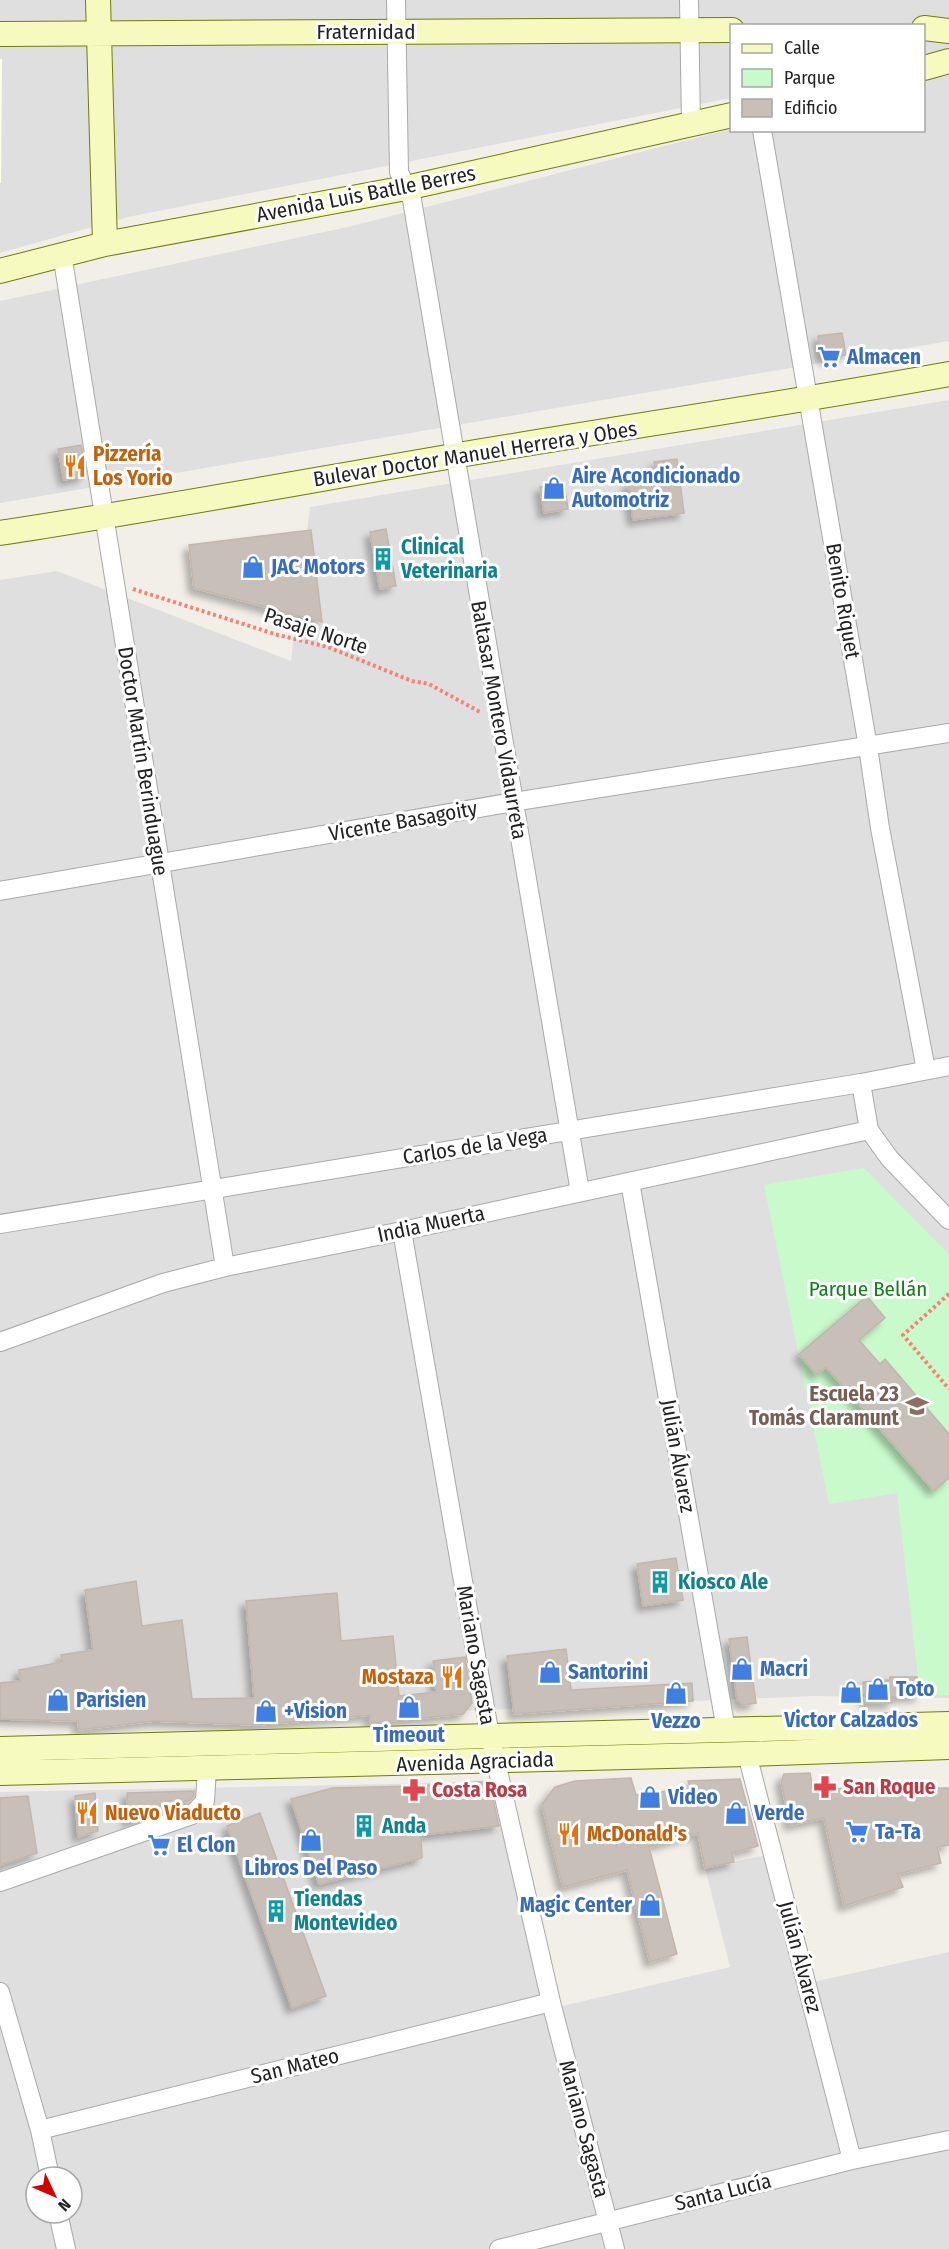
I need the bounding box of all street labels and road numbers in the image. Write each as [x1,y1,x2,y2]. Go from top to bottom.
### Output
street label: Fraternidad [317,19,415,45]
street label: Avenida Luis Batlle Berres [254,160,478,228]
street label: Bulevar Doctor Manuel Herrera y Obes [311,416,639,492]
street label: Benito Riquet [820,541,866,661]
street label: Baltasar Montero Vidaurreta [465,599,533,841]
street label: Pasaje Norte [261,602,371,660]
street label: Doctor Martín Berinduague [112,645,174,877]
street label: Vicente Basagoity [327,795,480,847]
street label: Carlos de la Vega [401,1122,549,1170]
street label: India Muerta [375,1200,487,1248]
street label: Julián Álvarez [655,1397,701,1515]
street label: Mariano Sagasta [451,1583,501,1727]
street label: Avenida Agraciada [396,1746,554,1778]
street label: Julián Álvarez [773,1898,827,2016]
street label: San Mateo [248,2043,342,2089]
street label: Mariano Sagasta [553,2057,615,2201]
street label: Santa Lucía [672,2167,774,2217]

